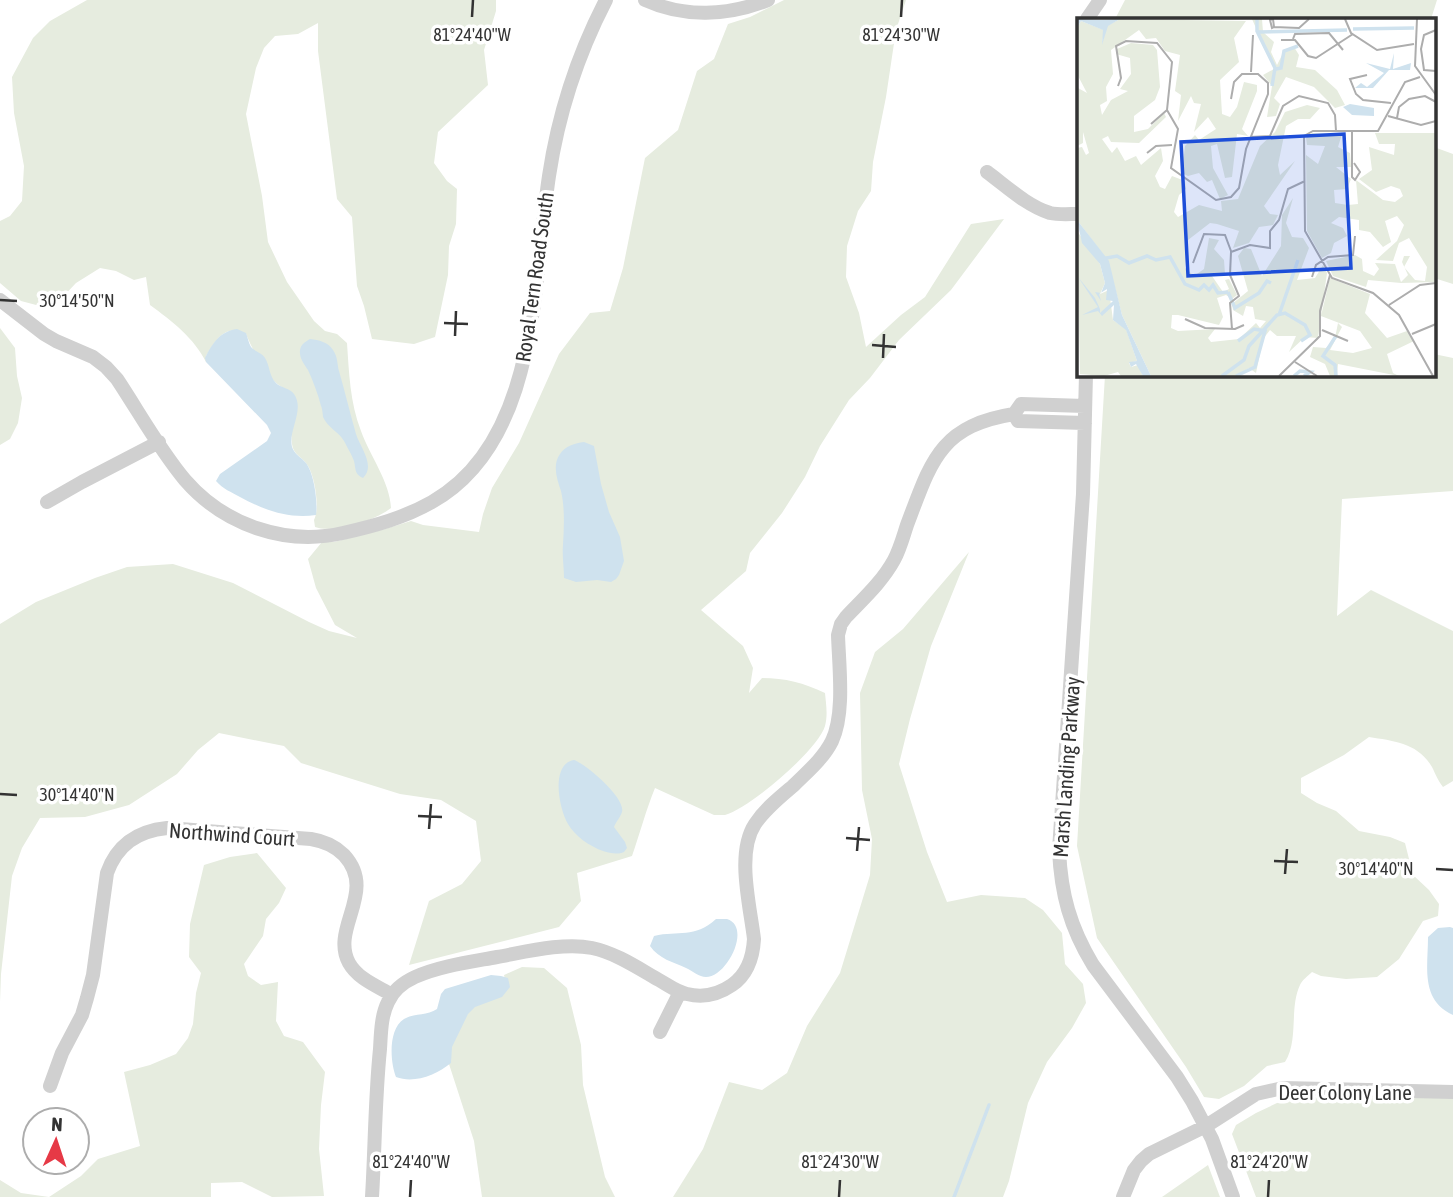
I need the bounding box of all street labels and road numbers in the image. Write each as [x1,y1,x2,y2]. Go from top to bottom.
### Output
street label: Royal Tern Road South [510,190,558,364]
street label: Marsh Landing Parkway [1048,675,1084,858]
street label: Northwind Court [168,818,296,850]
street label: Deer Colony Lane [1278,1080,1412,1104]

